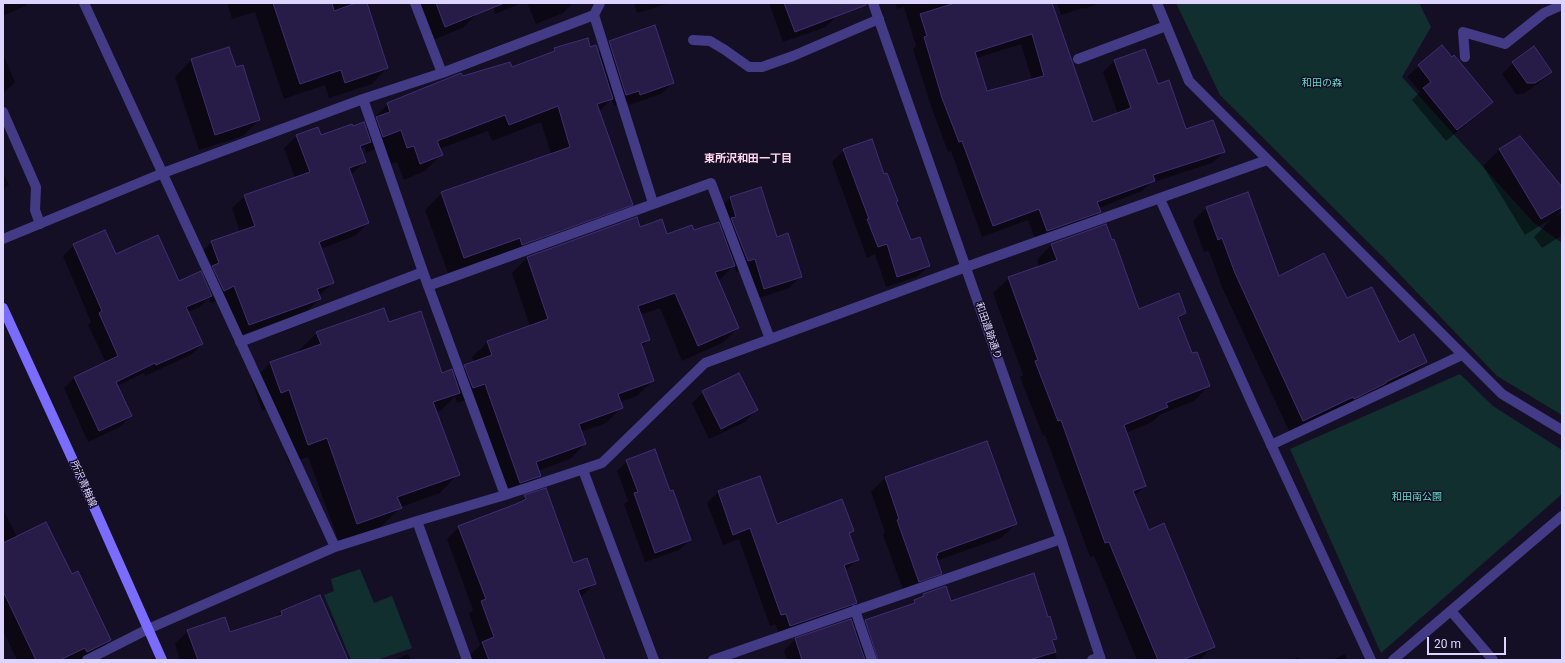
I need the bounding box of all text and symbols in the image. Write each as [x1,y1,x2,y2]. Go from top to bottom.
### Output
park label: 和田の森 [1302,77,1342,89]
district label: 東所沢和田一丁目 [704,152,792,166]
street label: 和田遺跡通り [973,301,1003,361]
street label: 所沢青梅線 [67,459,99,509]
park label: 和田南公園 [1392,491,1442,503]
scale bar [1429,629,1508,655]
text: 20 m [1434,637,1461,651]

